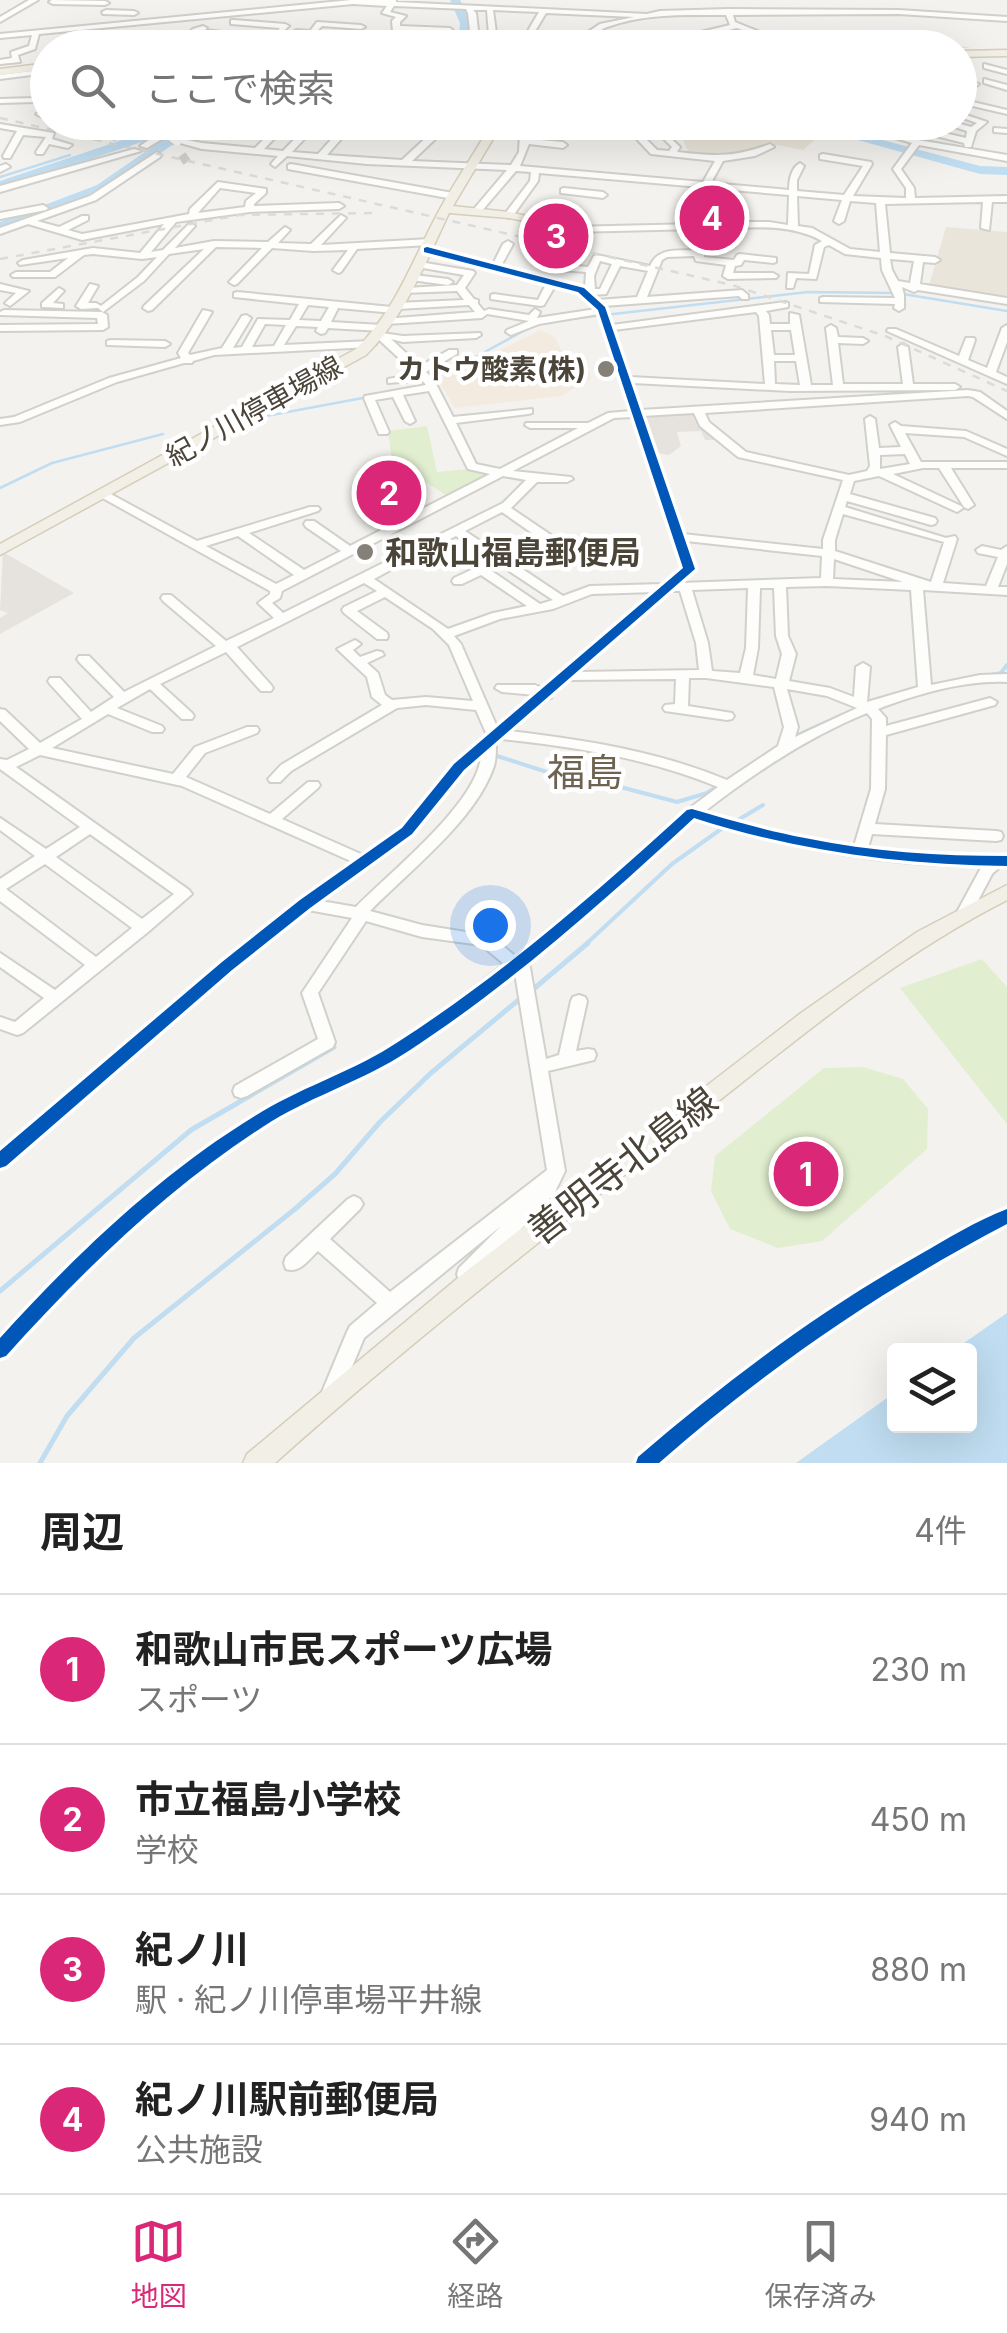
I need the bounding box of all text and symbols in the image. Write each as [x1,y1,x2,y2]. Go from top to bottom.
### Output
search box [30,30,977,140]
icon: search [65,58,120,113]
text: ここで検索 [145,65,335,111]
pin: 4 [680,180,744,256]
pin: 3 [524,198,588,274]
street label: 紀ノ川停車場線 [160,349,348,473]
place label: カトウ酸素(株) [397,352,586,386]
marker: カトウ酸素(株) [595,358,617,380]
pin: 2 [356,456,422,530]
place label: 和歌山福島郵便局 [385,533,641,572]
marker: 和歌山福島郵便局 [354,541,376,563]
district label: 福島 [547,749,623,795]
your location [465,900,516,951]
street label: 善明寺北島線 [518,1077,726,1253]
pin: 1 [774,1136,838,1212]
map controls [887,1343,977,1433]
button: layers [887,1343,977,1433]
text: 周辺 [40,1506,124,1557]
text: 4件 [914,1511,967,1550]
text: 和歌山市民スポーツ広場 [135,1626,552,1672]
text: 1 [66,1650,79,1689]
text: 230 m [871,1650,967,1689]
text: スポーツ [135,1680,262,1719]
text: 市立福島小学校 [135,1776,401,1822]
text: 2 [62,1800,83,1839]
text: 450 m [870,1800,967,1839]
text: 学校 [135,1830,199,1869]
text: 紀ノ川 [135,1926,249,1972]
text: 3 [62,1950,83,1989]
text: 880 m [870,1950,967,1989]
text: 駅 · 紀ノ川停車場平井線 [135,1980,482,2019]
text: 紀ノ川駅前郵便局 [135,2076,439,2122]
text: 4 [62,2100,83,2139]
text: 940 m [869,2100,967,2139]
text: 公共施設 [135,2130,263,2169]
tab: 地図 [130,2214,187,2314]
tab: 経路 [447,2214,504,2314]
tab: 保存済み [764,2214,877,2314]

